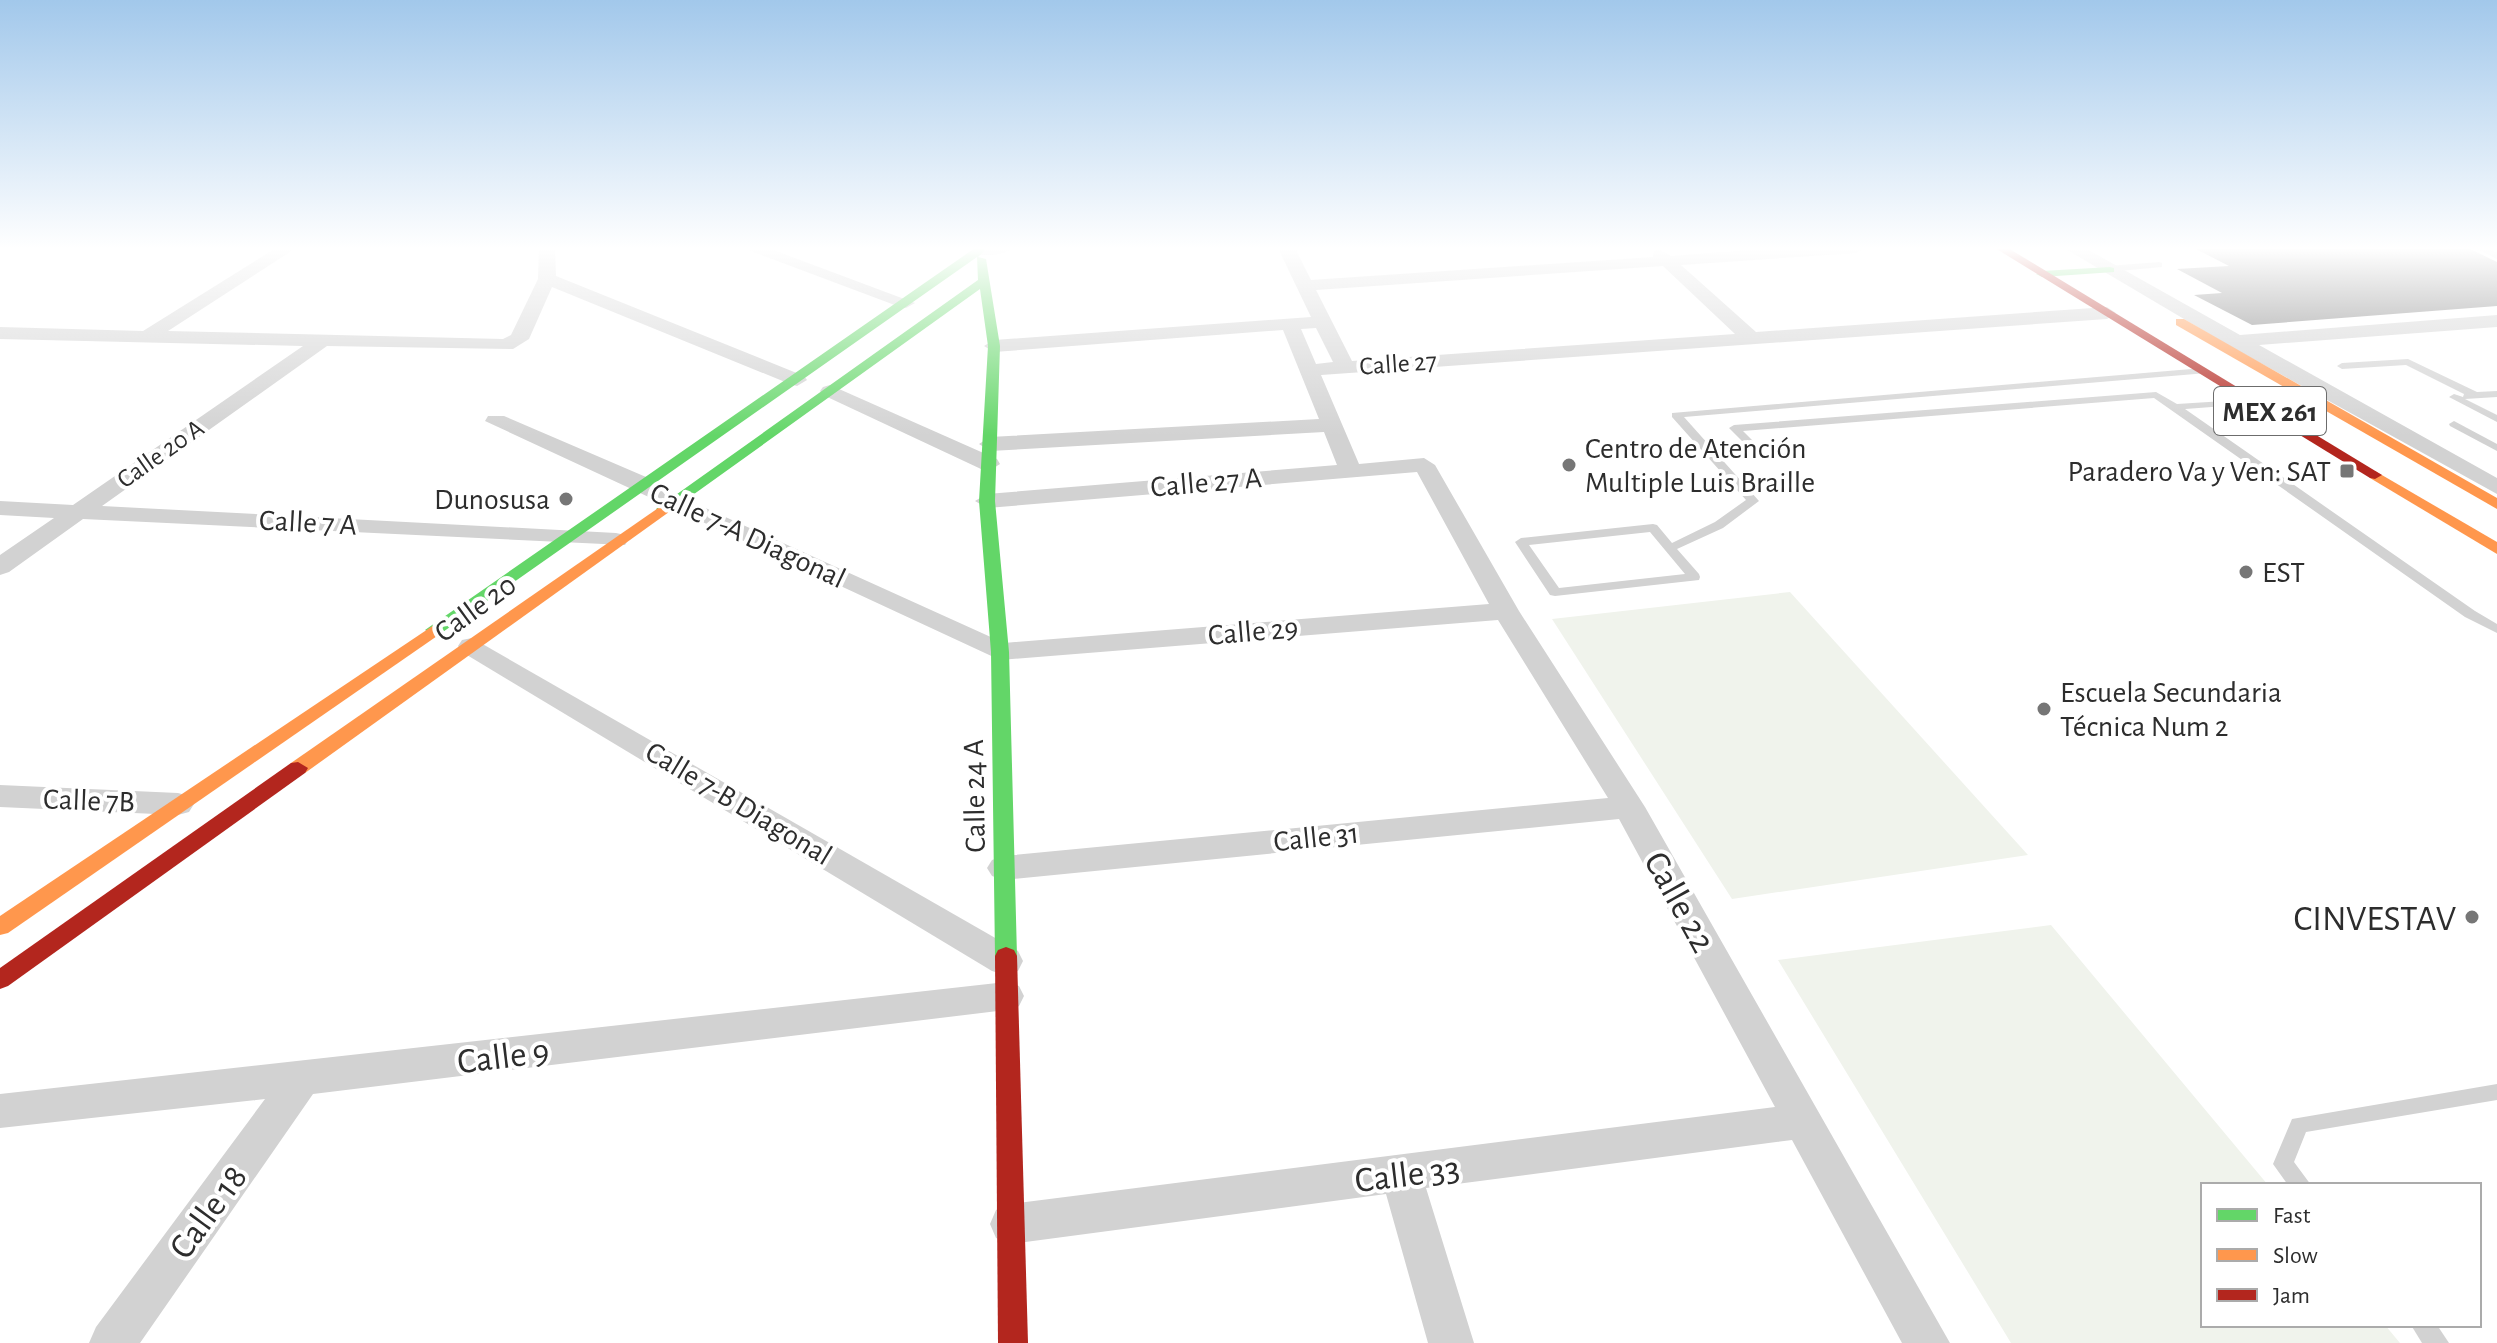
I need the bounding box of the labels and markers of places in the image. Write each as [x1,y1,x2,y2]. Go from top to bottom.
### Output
place label: Centro de Atención Multiple Luis Braille [1585,434,1815,498]
marker: Centro de Atención Multiple Luis Braille [1560,456,1578,474]
place label: Paradero Va y Ven: SAT [2068,457,2331,487]
marker: Paradero Va y Ven: SAT [2338,462,2356,480]
place label: Dunosusa [434,485,550,515]
marker: Dunosusa [557,490,575,508]
place label: EST [2262,558,2305,588]
marker: EST [2237,563,2255,581]
place label: Escuela Secundaria Técnica Num 2 [2060,678,2282,742]
marker: Escuela Secundaria Técnica Num 2 [2035,700,2053,718]
place label: CINVESTAV [2294,901,2457,937]
marker: CINVESTAV [2463,908,2481,926]

